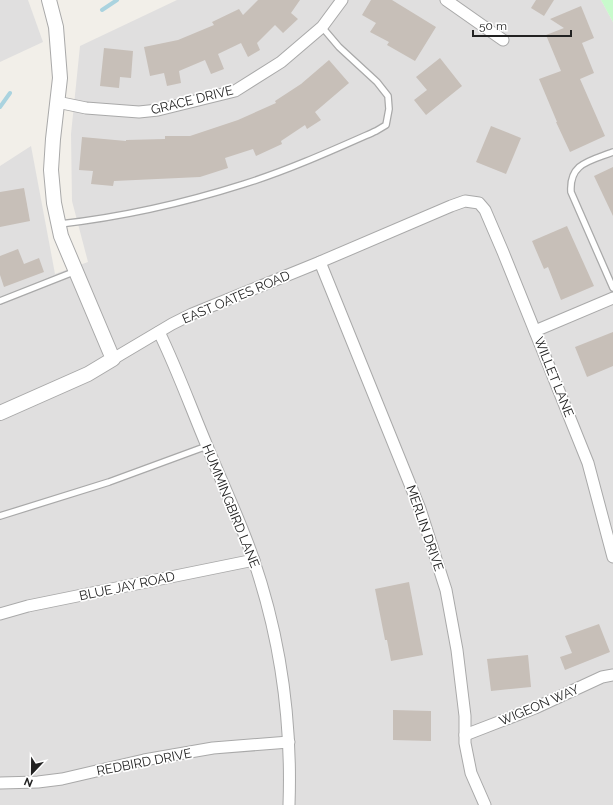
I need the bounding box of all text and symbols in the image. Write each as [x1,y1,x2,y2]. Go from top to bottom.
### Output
scale bar [473,12,571,38]
text: 50 m [479,19,507,33]
street label: GRACE DRIVE [149,83,235,117]
street label: EAST OATES ROAD [180,268,292,326]
street label: WILLET LANE [531,335,577,419]
street label: HUMMINGBIRD LANE [199,442,263,570]
street label: MERLIN DRIVE [403,483,447,573]
street label: BLUE JAY ROAD [78,569,176,603]
street label: WIGEON WAY [497,681,582,729]
street label: REDBIRD DRIVE [95,745,193,779]
north arrow [12,753,52,793]
text: N [22,774,35,789]

